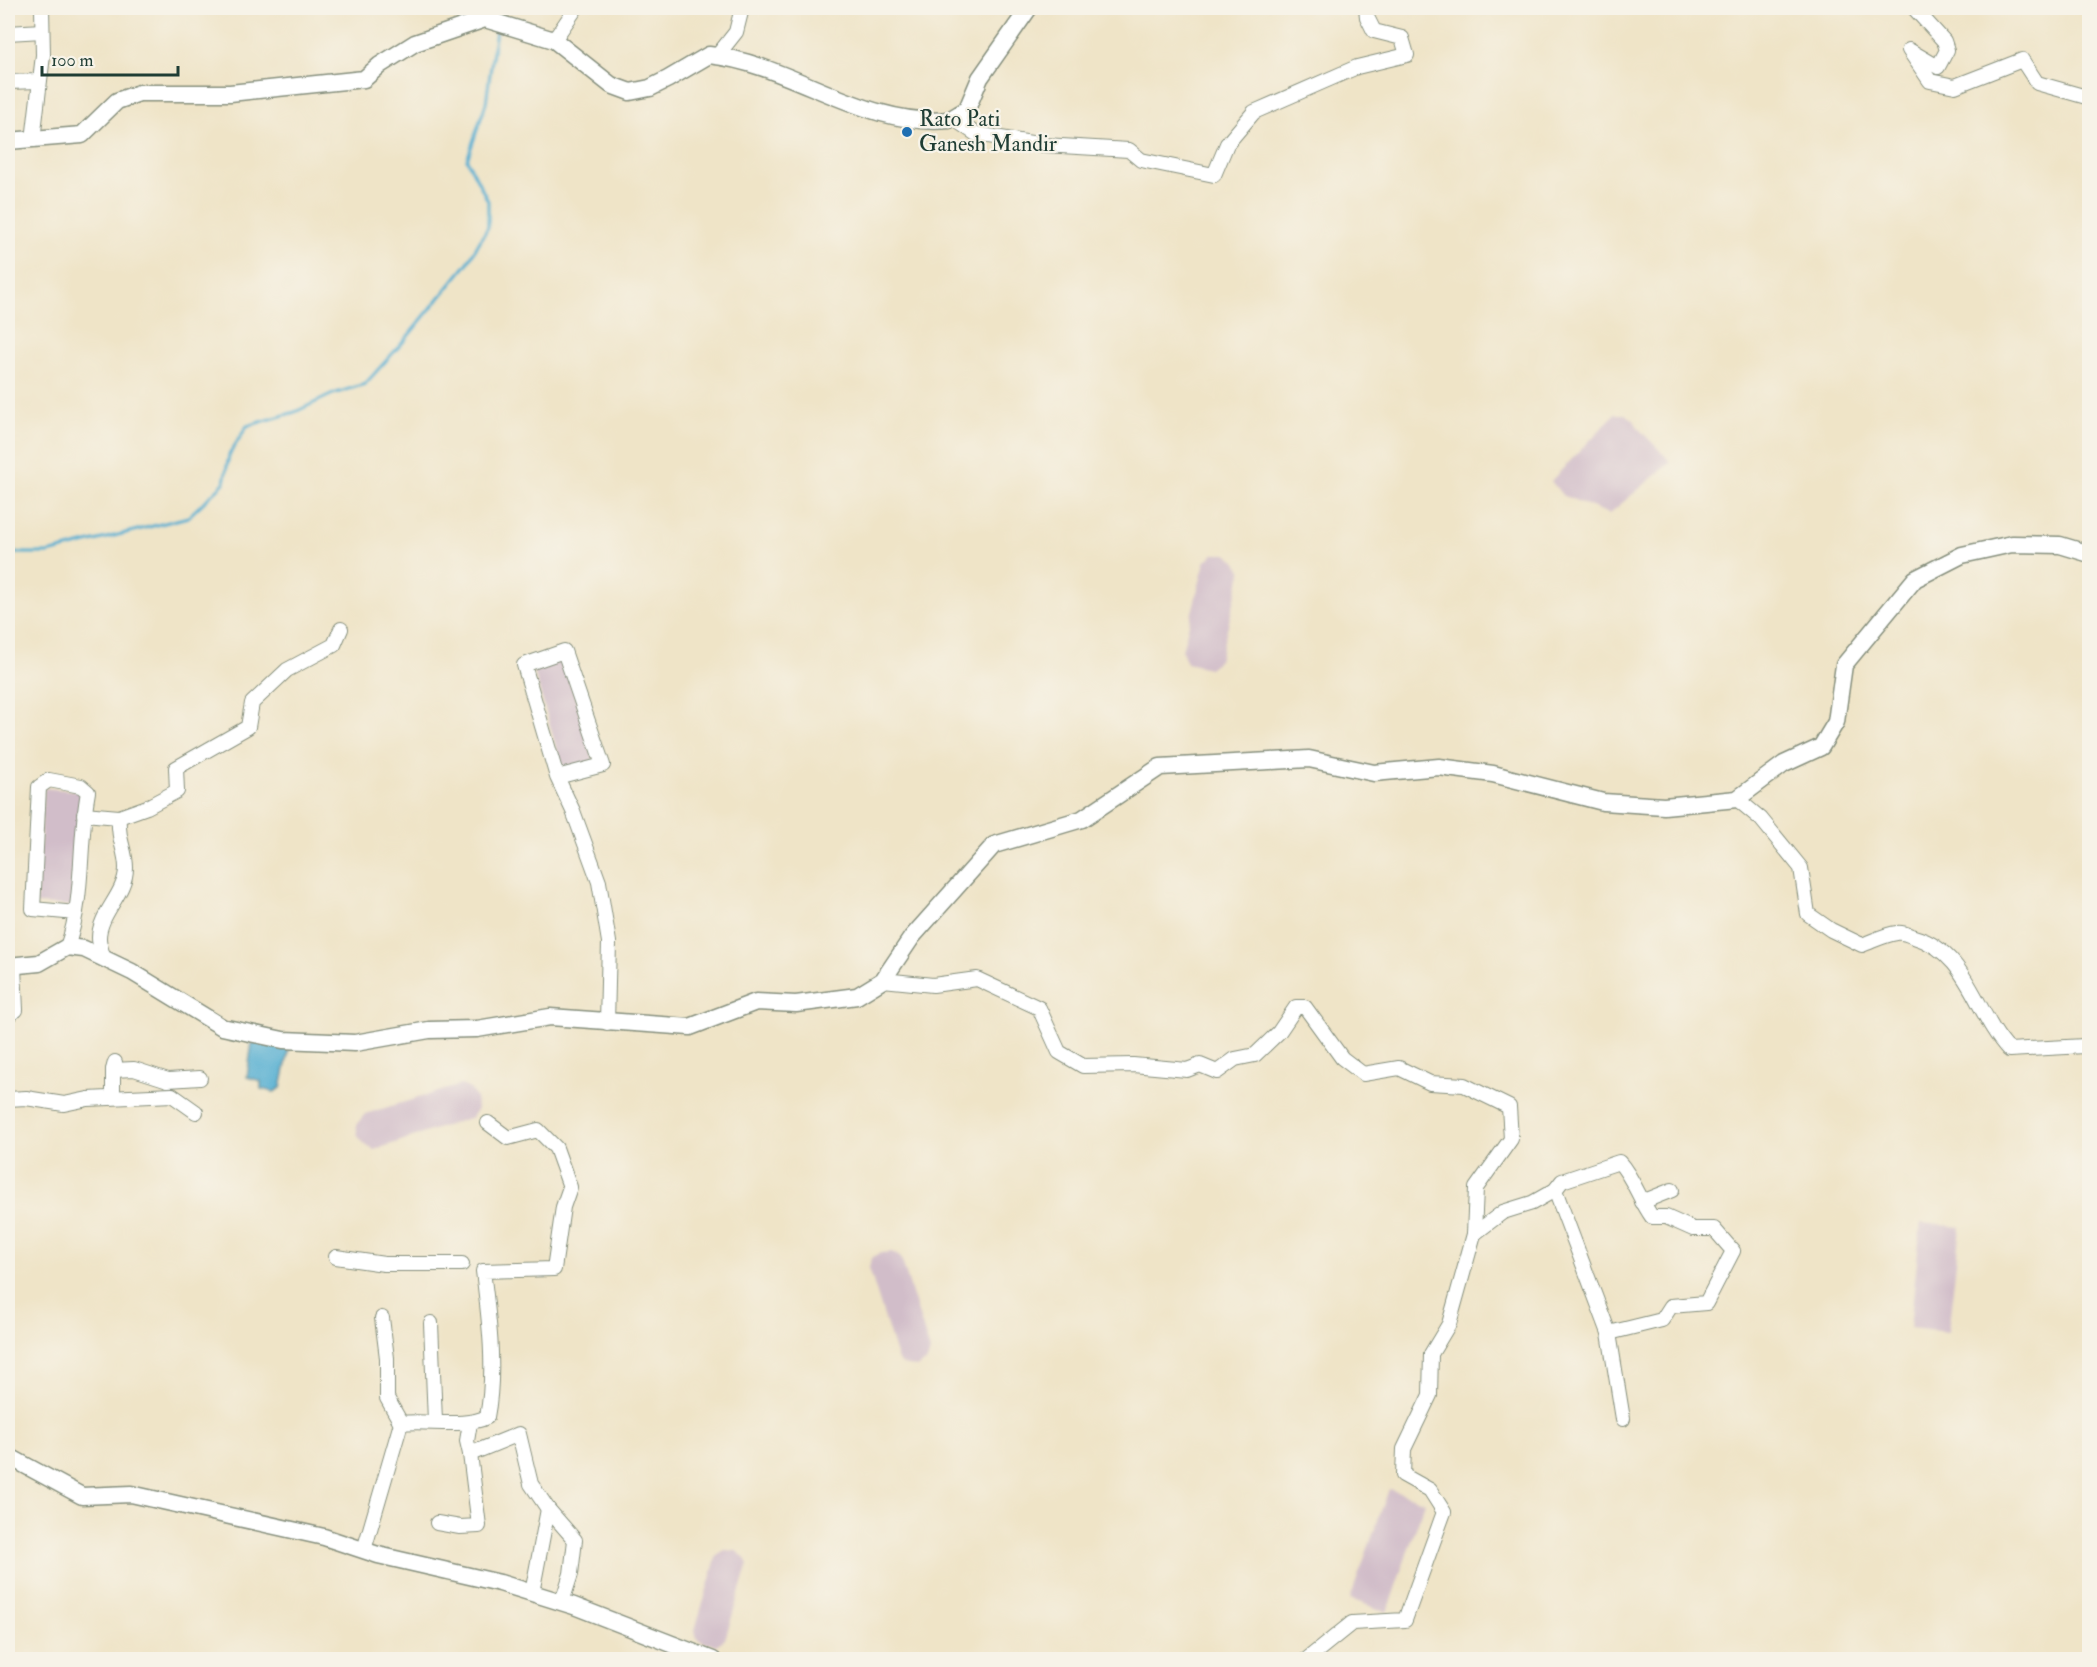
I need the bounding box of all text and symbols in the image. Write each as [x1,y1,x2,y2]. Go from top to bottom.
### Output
scale bar [42,39,178,77]
text: 100 m [51,49,94,72]
place label: Rato Pati Ganesh Mandir [919,105,1058,158]
marker: Rato Pati Ganesh Mandir [900,125,914,139]

